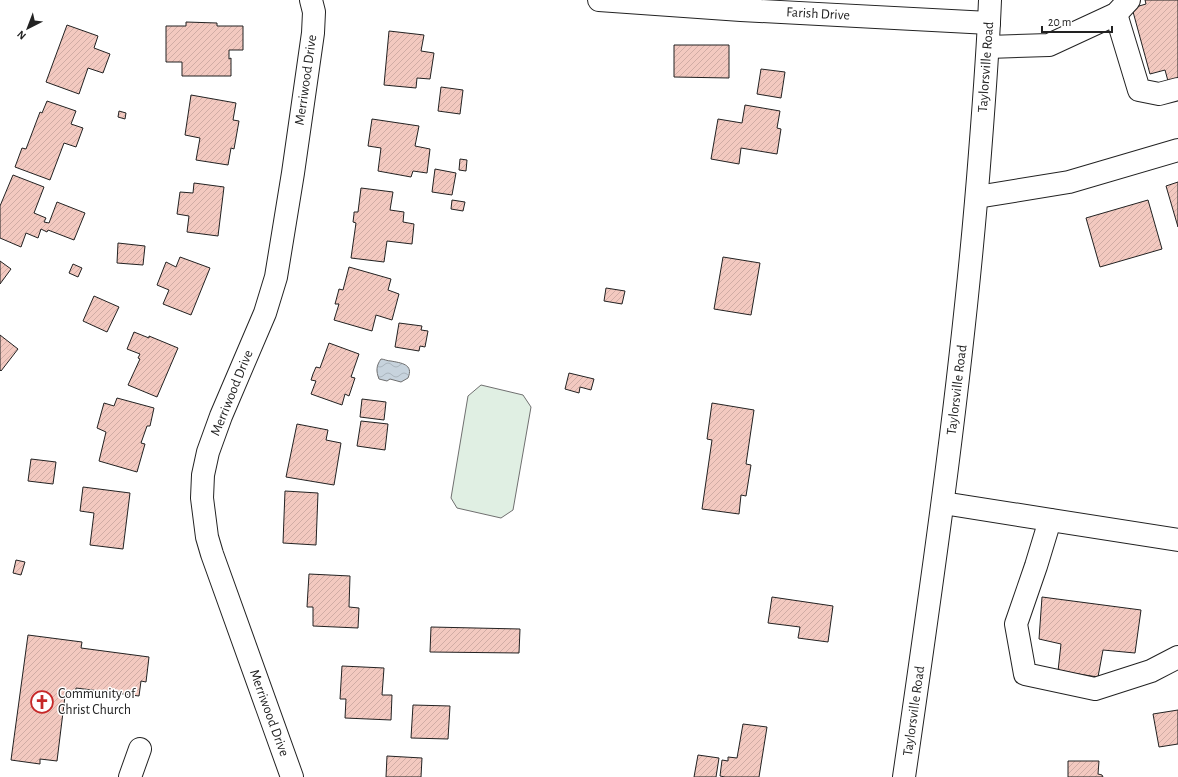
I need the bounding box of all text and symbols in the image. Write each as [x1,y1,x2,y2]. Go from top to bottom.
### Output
street label: Farish Drive [786,5,850,23]
north arrow [8,8,48,48]
scale bar [1042,8,1112,34]
text: 20 m [1048,16,1071,28]
street label: Taylorsville Road [976,21,996,113]
text: N [15,28,28,42]
street label: Merriwood Drive [293,34,319,126]
street label: Taylorsville Road [945,344,969,436]
street label: Merriwood Drive [208,348,256,438]
street label: Taylorsville Road [901,665,927,757]
street label: Merriwood Drive [247,668,291,758]
place label: Community of Christ Church [58,687,136,717]
church icon: Community of Christ Church [29,689,55,715]

